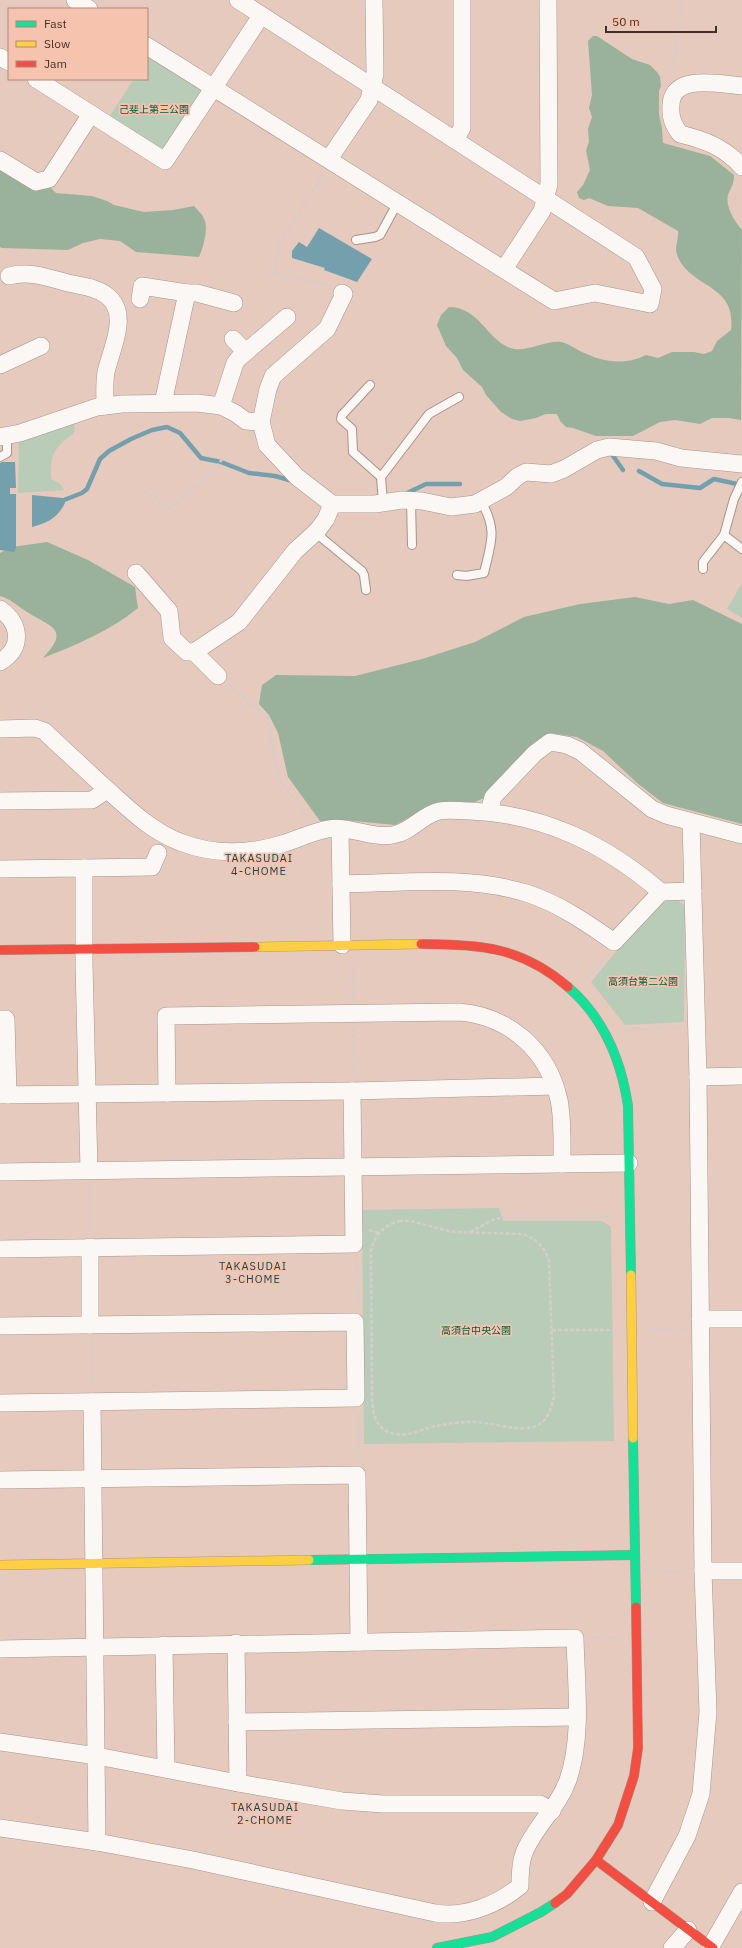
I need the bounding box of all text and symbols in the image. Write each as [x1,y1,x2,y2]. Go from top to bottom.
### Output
legend [8,8,148,80]
scale bar [606,8,716,34]
text: 50 m [612,14,640,29]
text: Fast [44,16,67,31]
text: Slow [44,36,70,51]
text: Jam [44,56,67,71]
park label: 己斐上第三公園 [119,103,189,116]
district label: TAKASUDAI 4-CHOME [225,851,293,878]
park label: 高須台第二公園 [608,975,678,988]
district label: TAKASUDAI 3-CHOME [219,1259,287,1286]
park label: 高須台中央公園 [441,1324,511,1337]
district label: TAKASUDAI 2-CHOME [231,1800,299,1827]

